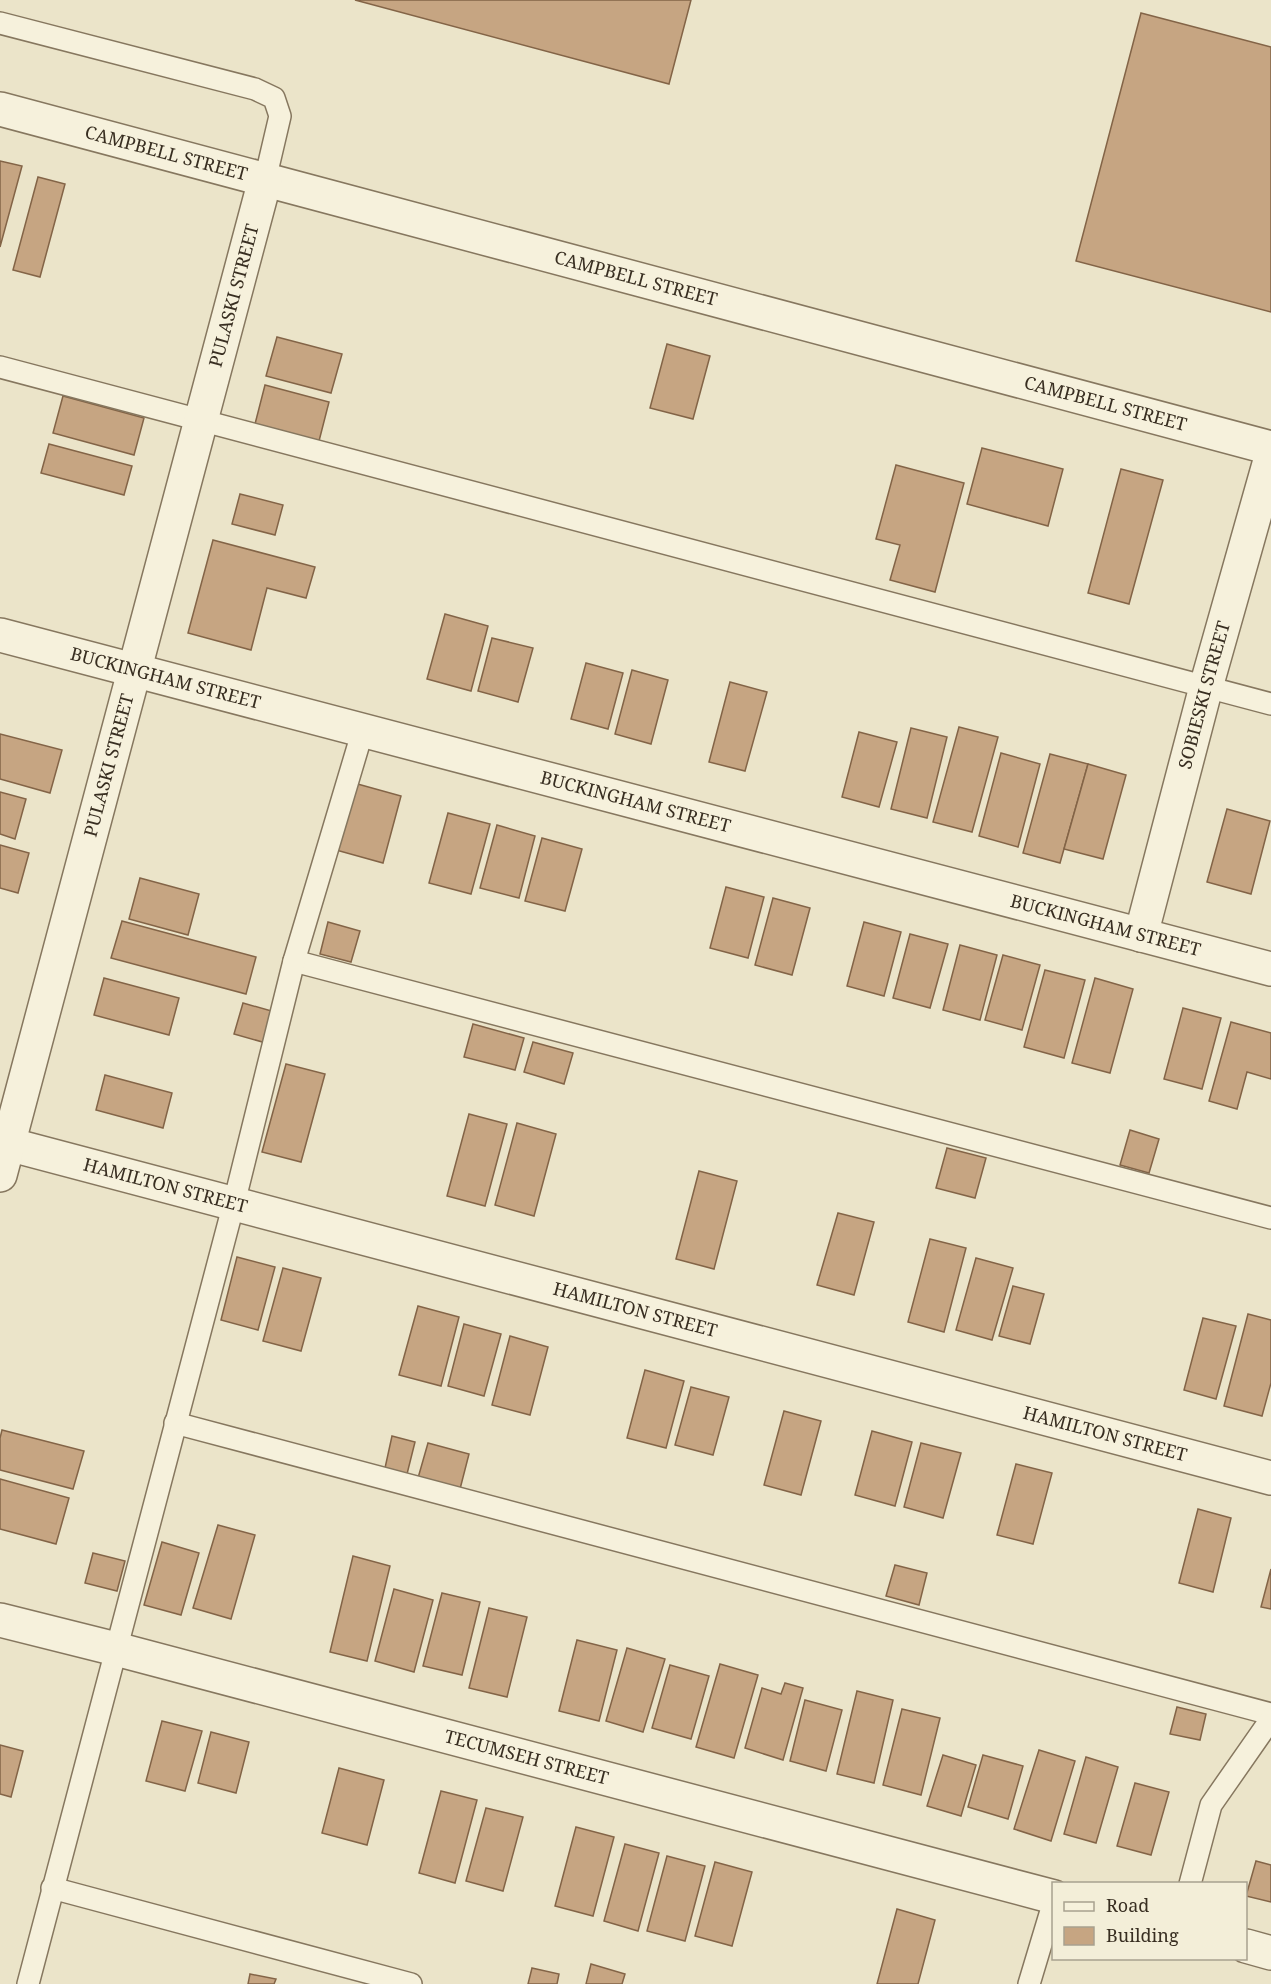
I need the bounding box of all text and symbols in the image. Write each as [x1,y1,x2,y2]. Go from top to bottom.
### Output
street label: CAMPBELL STREET [82,119,250,186]
street label: PULASKI STREET [203,221,264,370]
street label: CAMPBELL STREET [552,244,720,311]
street label: CAMPBELL STREET [1022,370,1190,436]
street label: SOBIESKI STREET [1172,618,1235,772]
street label: BUCKINGHAM STREET [68,641,263,714]
street label: PULASKI STREET [78,691,139,839]
street label: BUCKINGHAM STREET [538,765,733,838]
street label: BUCKINGHAM STREET [1008,888,1204,961]
street label: HAMILTON STREET [81,1152,250,1218]
street label: HAMILTON STREET [551,1276,720,1342]
street label: HAMILTON STREET [1021,1400,1190,1466]
street label: TECUMSEH STREET [442,1723,611,1790]
legend [1052,1882,1247,1960]
text: Road [1106,1893,1149,1917]
text: Building [1106,1923,1179,1947]

